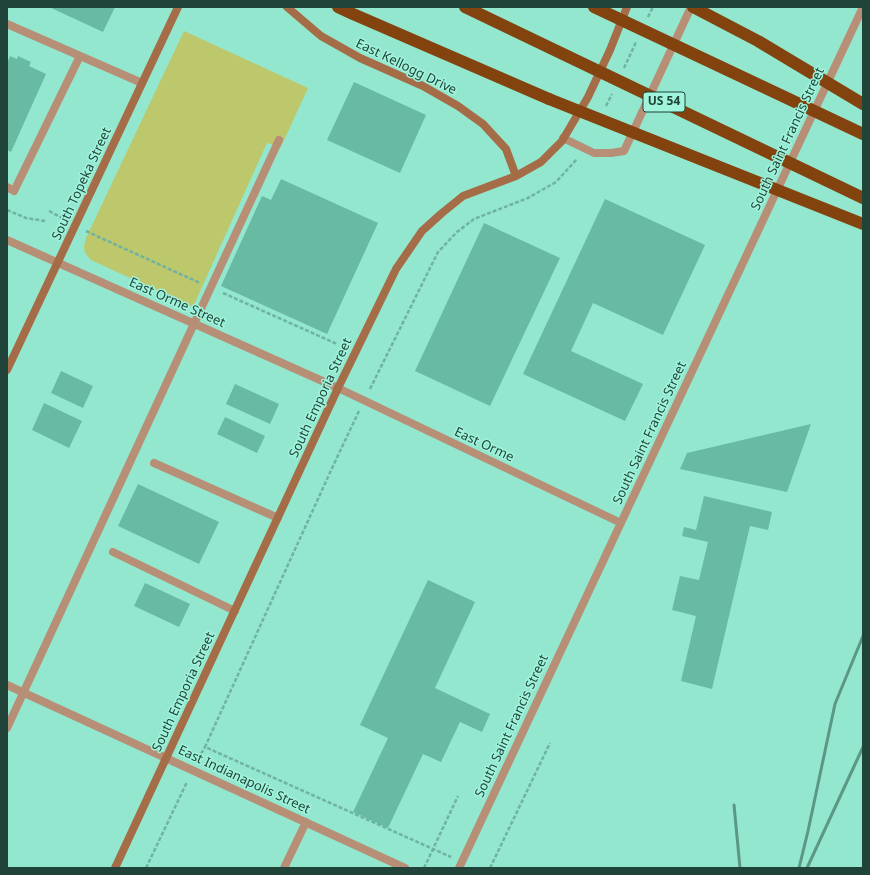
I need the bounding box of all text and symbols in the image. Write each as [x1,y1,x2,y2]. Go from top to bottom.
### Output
street label: East Kellogg Drive [353,36,459,98]
street label: South Saint Francis Street [748,65,828,213]
road number: US 54 [643,92,685,112]
street label: South Topeka Street [49,125,115,243]
street label: East Orme Street [127,275,227,331]
street label: South Emporia Street [286,336,356,460]
street label: South Saint Francis Street [610,359,690,507]
street label: East Orme [452,424,516,466]
street label: South Emporia Street [149,630,219,754]
street label: South Saint Francis Street [472,652,552,800]
street label: East Indianapolis Street [176,743,312,817]

